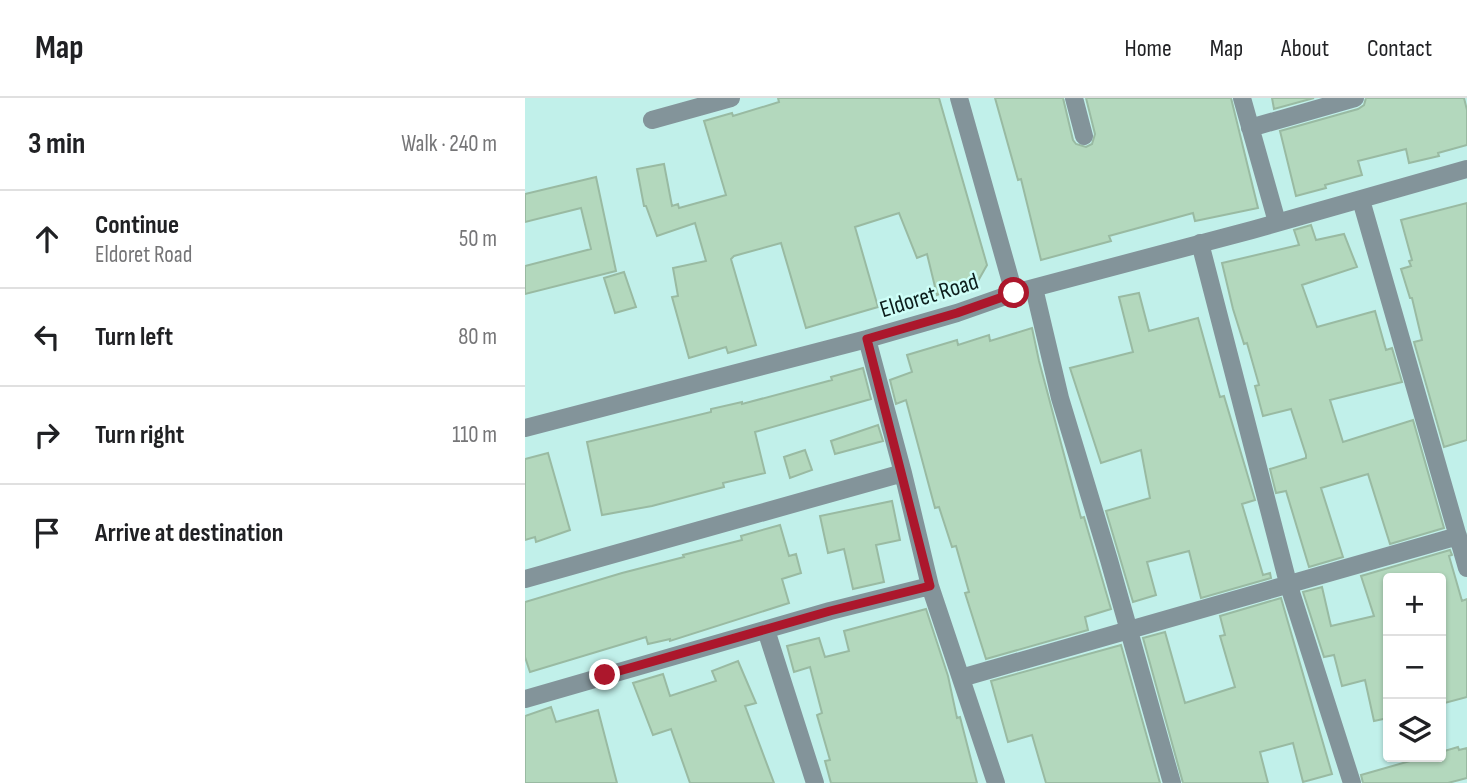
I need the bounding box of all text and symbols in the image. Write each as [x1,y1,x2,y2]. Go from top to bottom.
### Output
text: Map [35,28,84,68]
text: Home [1124,34,1172,63]
text: Map [1210,34,1243,63]
text: About [1281,34,1329,63]
text: Contact [1367,34,1432,63]
text: 3 min [28,126,85,162]
text: Walk · 240 m [401,130,497,158]
text: Continue [95,210,179,241]
icon: ahead [28,220,66,258]
text: 50 m [459,225,497,253]
text: Eldoret Road [95,241,192,269]
street label: Eldoret Road [876,267,982,324]
route start [998,277,1029,308]
icon: left [28,318,66,356]
text: Turn left [95,322,173,353]
text: 80 m [458,323,497,351]
icon: right [28,416,66,454]
text: Turn right [95,420,184,451]
text: 110 m [452,421,497,449]
icon: arrive [28,514,66,552]
text: Arrive at destination [95,518,283,549]
map controls [1383,573,1446,762]
button: + [1383,573,1446,636]
button: − [1383,636,1446,699]
route end [589,659,620,690]
button: layers [1383,699,1446,762]

